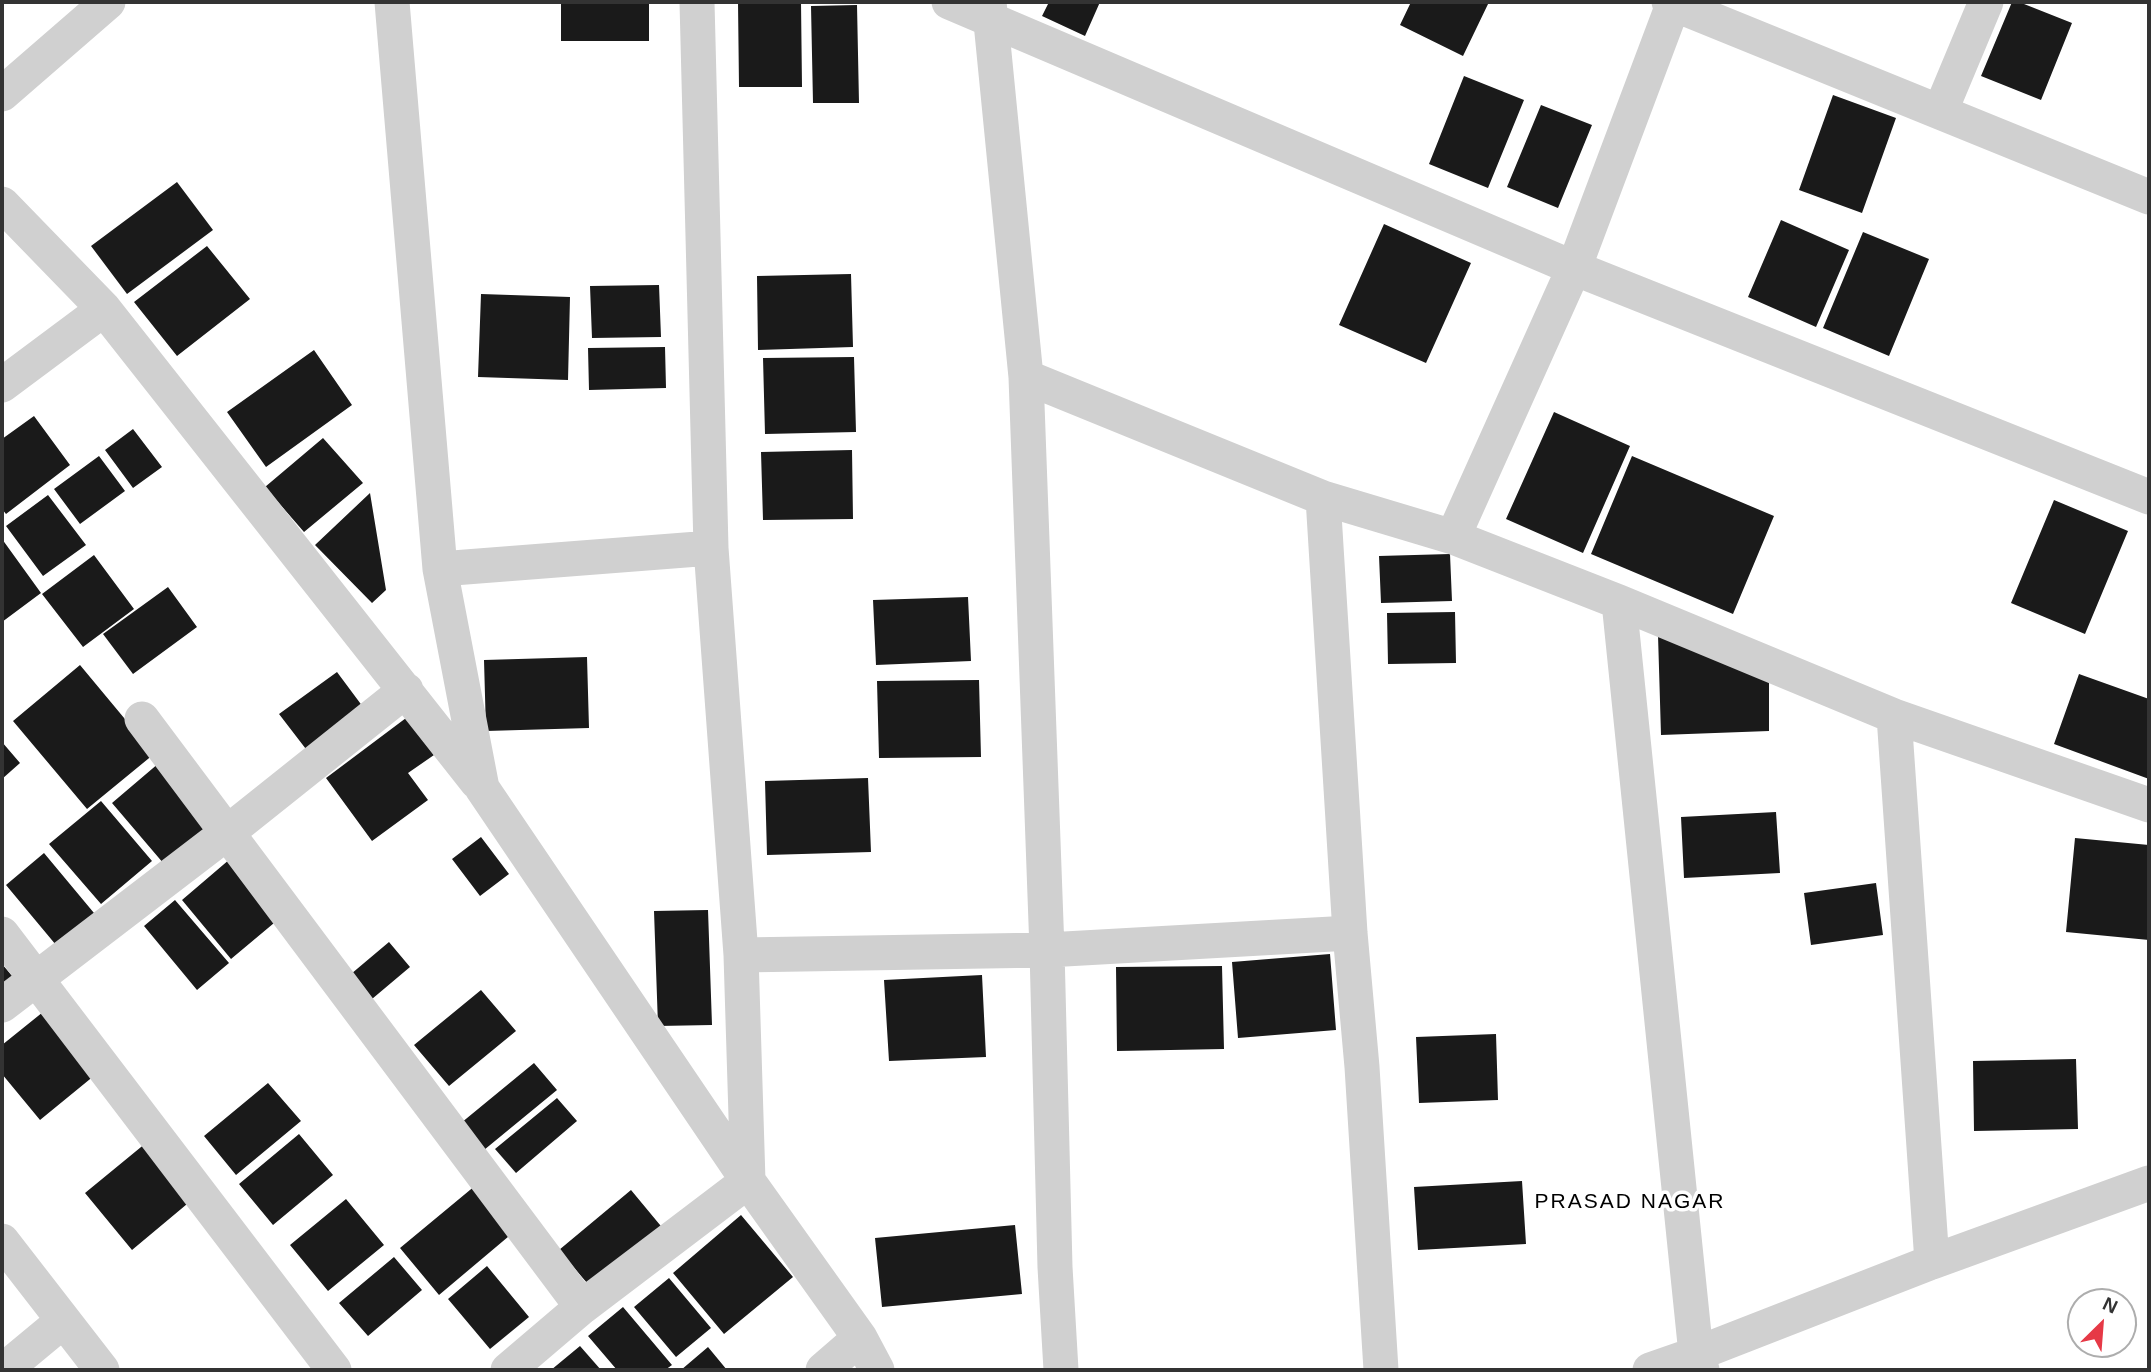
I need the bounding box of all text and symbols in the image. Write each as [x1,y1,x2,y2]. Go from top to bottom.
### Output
district label: PRASAD NAGAR [1536,1189,1724,1215]
north arrow [2067,1288,2137,1358]
text: N [2100,1293,2121,1318]

